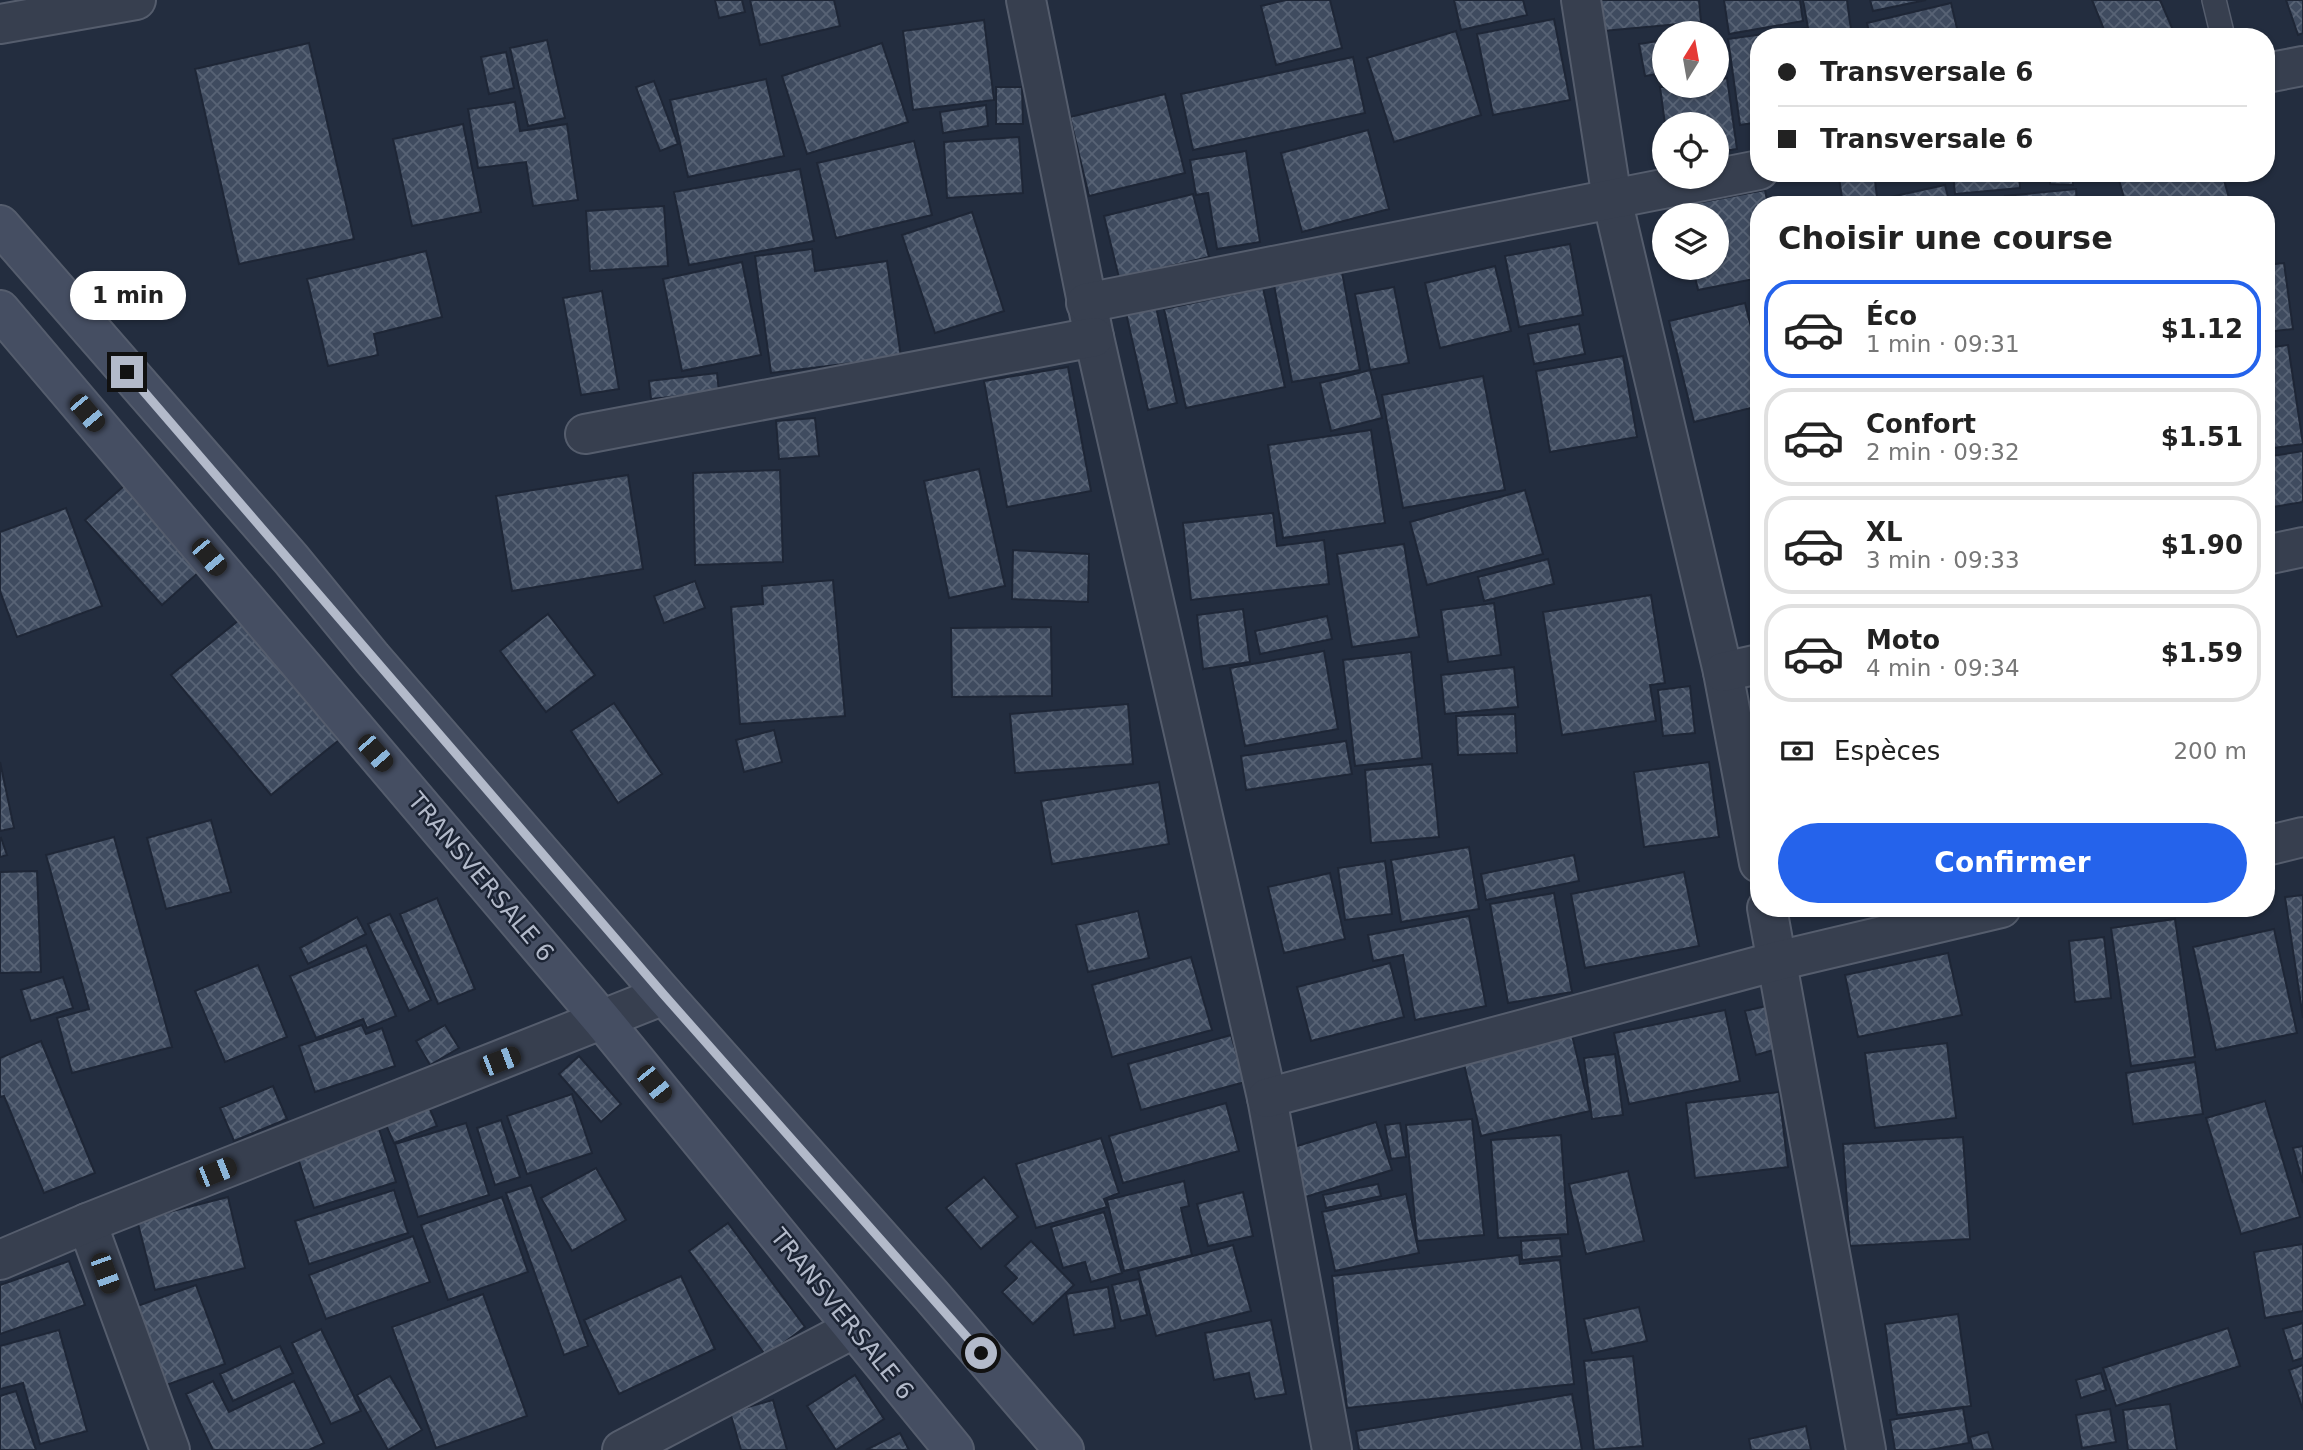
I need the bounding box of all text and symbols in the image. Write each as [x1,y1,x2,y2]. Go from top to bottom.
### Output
north arrow [1652,21,1729,98]
map controls [1652,21,1729,280]
text: Transversale 6 [1820,57,2033,87]
button: locate [1652,112,1729,189]
text: Transversale 6 [1820,124,2033,154]
button: layers [1652,203,1729,280]
text: Choisir une course [1778,219,2113,257]
callout: 1 min [69,270,185,320]
text: 1 min [92,282,164,308]
icon: car [1782,298,1845,361]
text: Éco [1866,301,1917,331]
text: $1.12 [2161,314,2243,344]
text: 1 min · 09:31 [1866,331,2020,357]
route end [111,356,143,388]
car [66,390,109,436]
icon: car [1782,406,1845,469]
text: Confort [1866,409,1976,439]
text: $1.51 [2161,422,2243,452]
text: 2 min · 09:32 [1866,439,2020,465]
icon: car [1782,514,1845,577]
text: XL [1866,517,1903,547]
text: $1.90 [2161,530,2243,560]
car [188,534,231,580]
text: 3 min · 09:33 [1866,547,2020,573]
icon: car [1782,622,1845,685]
text: Moto [1866,625,1940,655]
text: $1.59 [2161,638,2243,668]
text: 4 min · 09:34 [1866,655,2020,681]
car [354,730,397,776]
icon: cash [1778,732,1816,770]
text: Espèces [1834,736,1940,766]
text: 200 m [2173,738,2247,764]
street label: TRANSVERSALE 6 [402,786,560,967]
button: Confirmer [1778,823,2247,903]
car [477,1044,524,1078]
car [633,1061,676,1107]
car [193,1154,240,1190]
street label: TRANSVERSALE 6 [764,1222,920,1405]
car [88,1250,123,1296]
route start [965,1337,997,1369]

